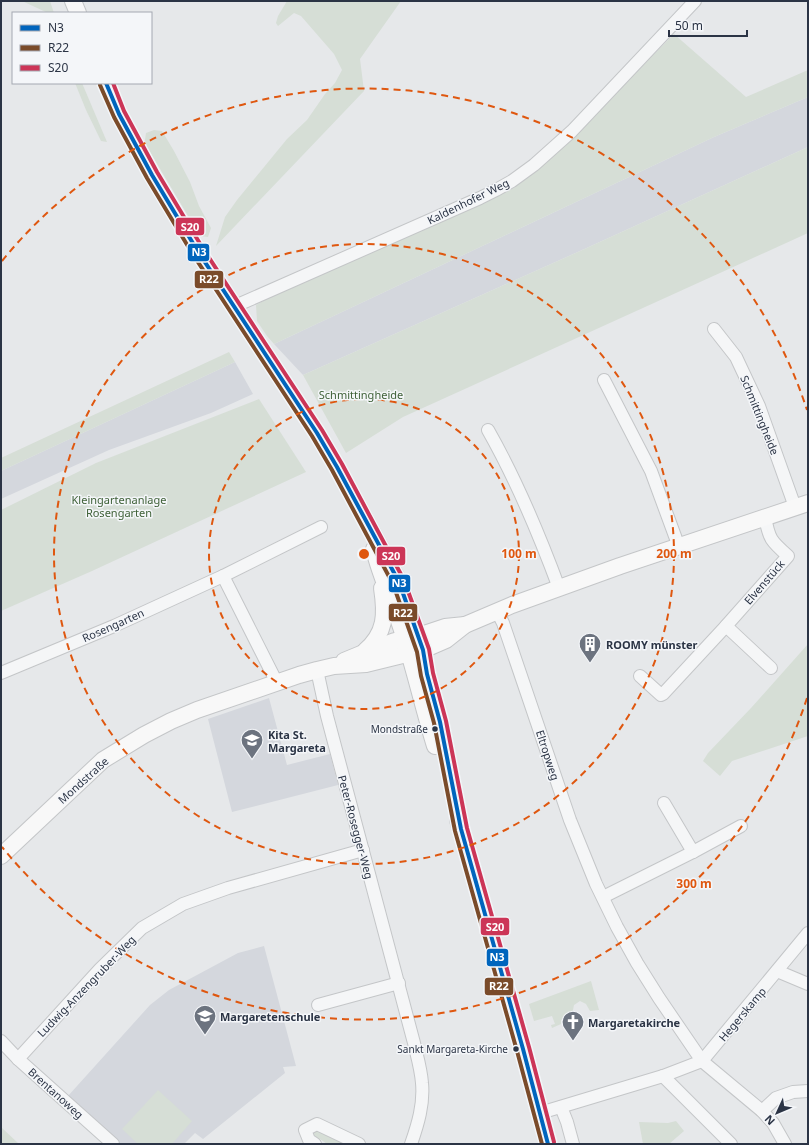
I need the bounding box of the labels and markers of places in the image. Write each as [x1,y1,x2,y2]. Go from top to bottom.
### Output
centre of rings [357,547,371,561]
building icon: ROOMY münster [577,631,603,664]
place label: ROOMY münster [606,637,698,652]
place label: Mondstraße [371,722,428,736]
marker: Mondstraße [430,724,440,734]
school or university icon: Kita St. Margareta [239,727,265,760]
place label: Kita St. Margareta [268,727,326,755]
school or university icon: Margaretenschule [192,1003,218,1036]
place label: Margaretenschule [220,1009,321,1024]
church icon: Margaretakirche [560,1009,586,1042]
place label: Margaretakirche [588,1015,681,1030]
place label: Sankt Margareta-Kirche [397,1042,508,1056]
marker: Sankt Margareta-Kirche [511,1044,521,1054]

